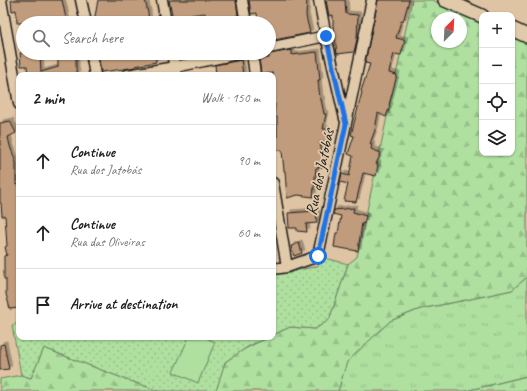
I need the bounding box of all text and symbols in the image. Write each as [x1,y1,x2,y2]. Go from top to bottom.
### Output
north arrow [431,12,467,48]
map controls [479,12,515,156]
button: + [479,12,515,48]
search box [16,16,276,60]
icon: search [30,27,52,49]
route end [317,27,335,45]
text: Search here [62,29,123,48]
button: − [479,48,515,84]
button: locate [479,84,515,120]
text: 2 min [32,88,65,109]
text: Walk · 150 m [201,90,260,106]
button: layers [479,120,515,156]
street label: Rua dos Jatobás [301,126,339,217]
text: Continue [70,143,115,162]
icon: ahead [32,150,54,172]
text: 90 m [238,153,260,169]
text: Rua dos Jatobás [70,162,141,178]
text: Continue [70,215,115,234]
icon: ahead [32,222,54,244]
text: 60 m [238,225,260,241]
text: Rua das Oliveiras [70,234,145,250]
route start [309,247,327,265]
icon: arrive [32,294,54,316]
text: Arrive at destination [70,295,177,314]

